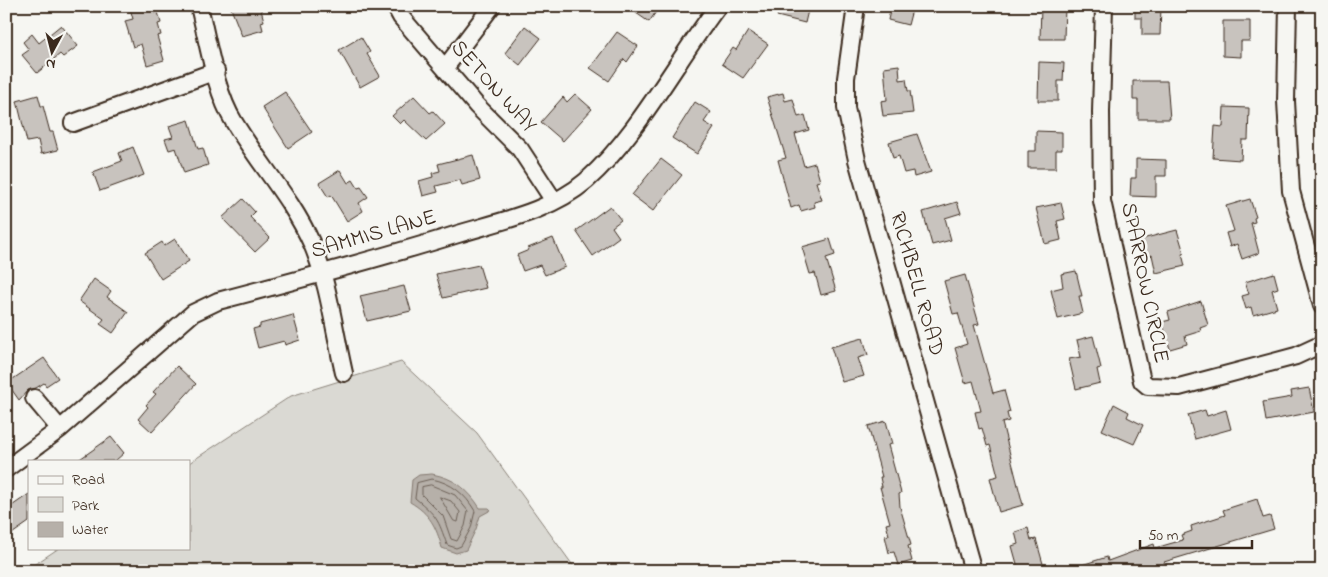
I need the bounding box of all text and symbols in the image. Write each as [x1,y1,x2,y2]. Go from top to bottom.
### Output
north arrow [28,28,78,78]
street label: SETON WAY [442,33,544,141]
text: N [45,52,57,74]
street label: SPARROW CIRCLE [1111,200,1177,366]
street label: SAMMIS LANE [308,202,440,268]
street label: RICHBELL ROAD [880,208,952,360]
legend [28,460,190,550]
text: Road [72,469,105,491]
text: Park [72,495,100,517]
scale bar [1140,517,1253,549]
text: Water [72,519,108,541]
text: 50 m [1148,525,1179,547]

